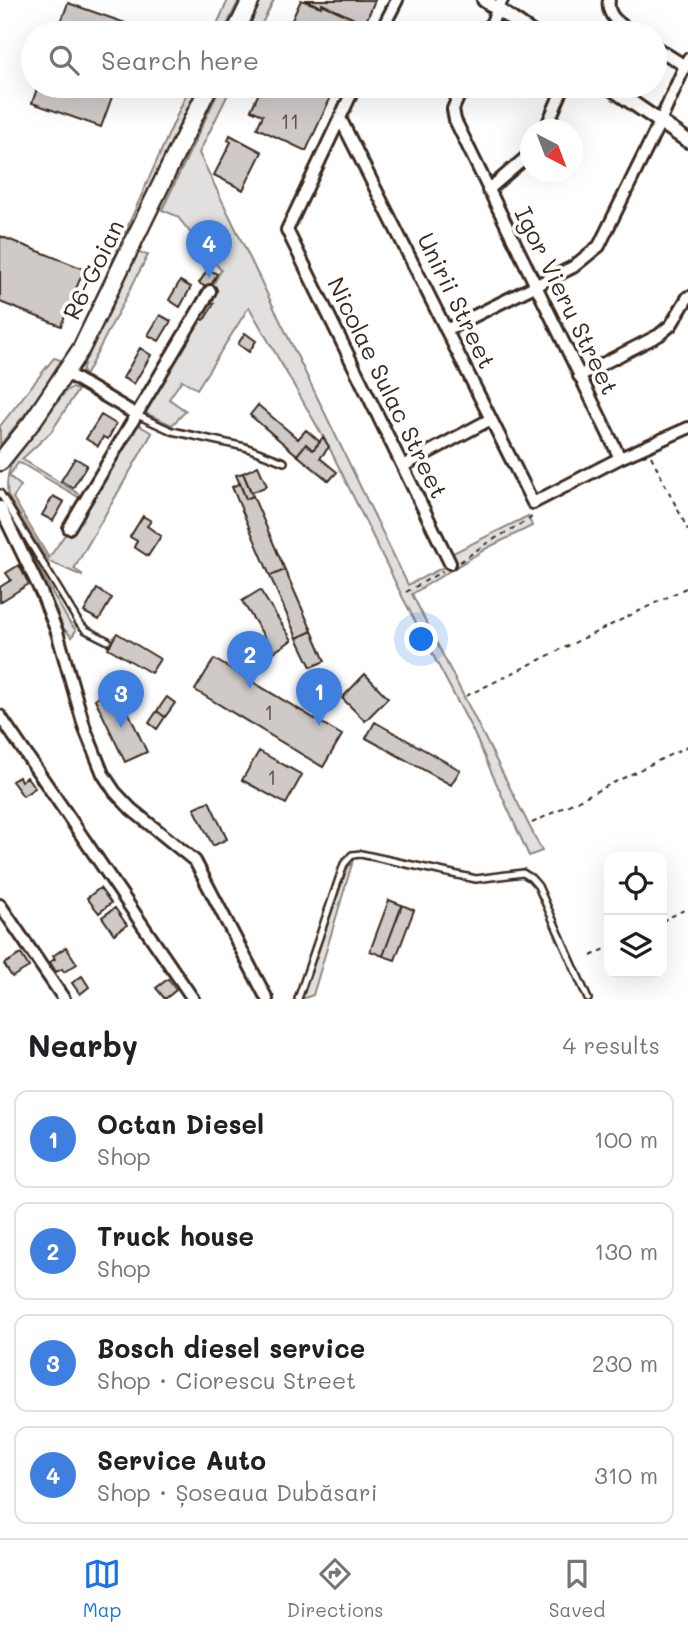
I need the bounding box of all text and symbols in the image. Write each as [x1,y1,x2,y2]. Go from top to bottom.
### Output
search box [21,21,667,98]
icon: search [45,41,83,79]
text: Search here [101,43,259,77]
house number: 11 [281,107,299,134]
north arrow [520,119,583,182]
street label: Igor Vieru Street [508,201,626,399]
street label: R6-Goian [55,214,130,325]
pin: 4 [186,220,232,278]
street label: Unirii Street [411,227,504,373]
street label: Nicolae Sulac Street [321,271,455,503]
your location [404,622,438,656]
pin: 2 [227,631,273,689]
pin: 1 [296,668,342,726]
pin: 3 [98,670,144,728]
house number: 1 [264,698,274,725]
house number: 1 [267,763,277,790]
map controls [604,852,667,978]
button: locate [604,852,667,915]
button: layers [604,915,667,978]
text: Nearby [28,1025,138,1065]
text: 4 results [563,1030,660,1060]
text: Octan Diesel [97,1107,264,1141]
text: 1 [48,1124,58,1154]
text: 100 m [594,1124,658,1154]
text: Shop [97,1141,151,1171]
text: Truck house [97,1219,254,1253]
text: 2 [47,1236,59,1266]
text: 130 m [594,1236,658,1266]
text: Shop [97,1253,151,1283]
text: Bosch diesel service [97,1331,365,1365]
text: 3 [46,1348,60,1378]
text: 230 m [592,1348,658,1378]
text: Shop · Ciorescu Street [97,1365,356,1395]
text: Service Auto [97,1443,266,1477]
text: 4 [46,1460,60,1490]
text: 310 m [594,1460,658,1490]
text: Shop · Șoseaua Dubăsari [97,1477,378,1507]
tab: Map [83,1555,121,1622]
tab: Directions [287,1555,383,1622]
tab: Saved [549,1555,605,1622]

